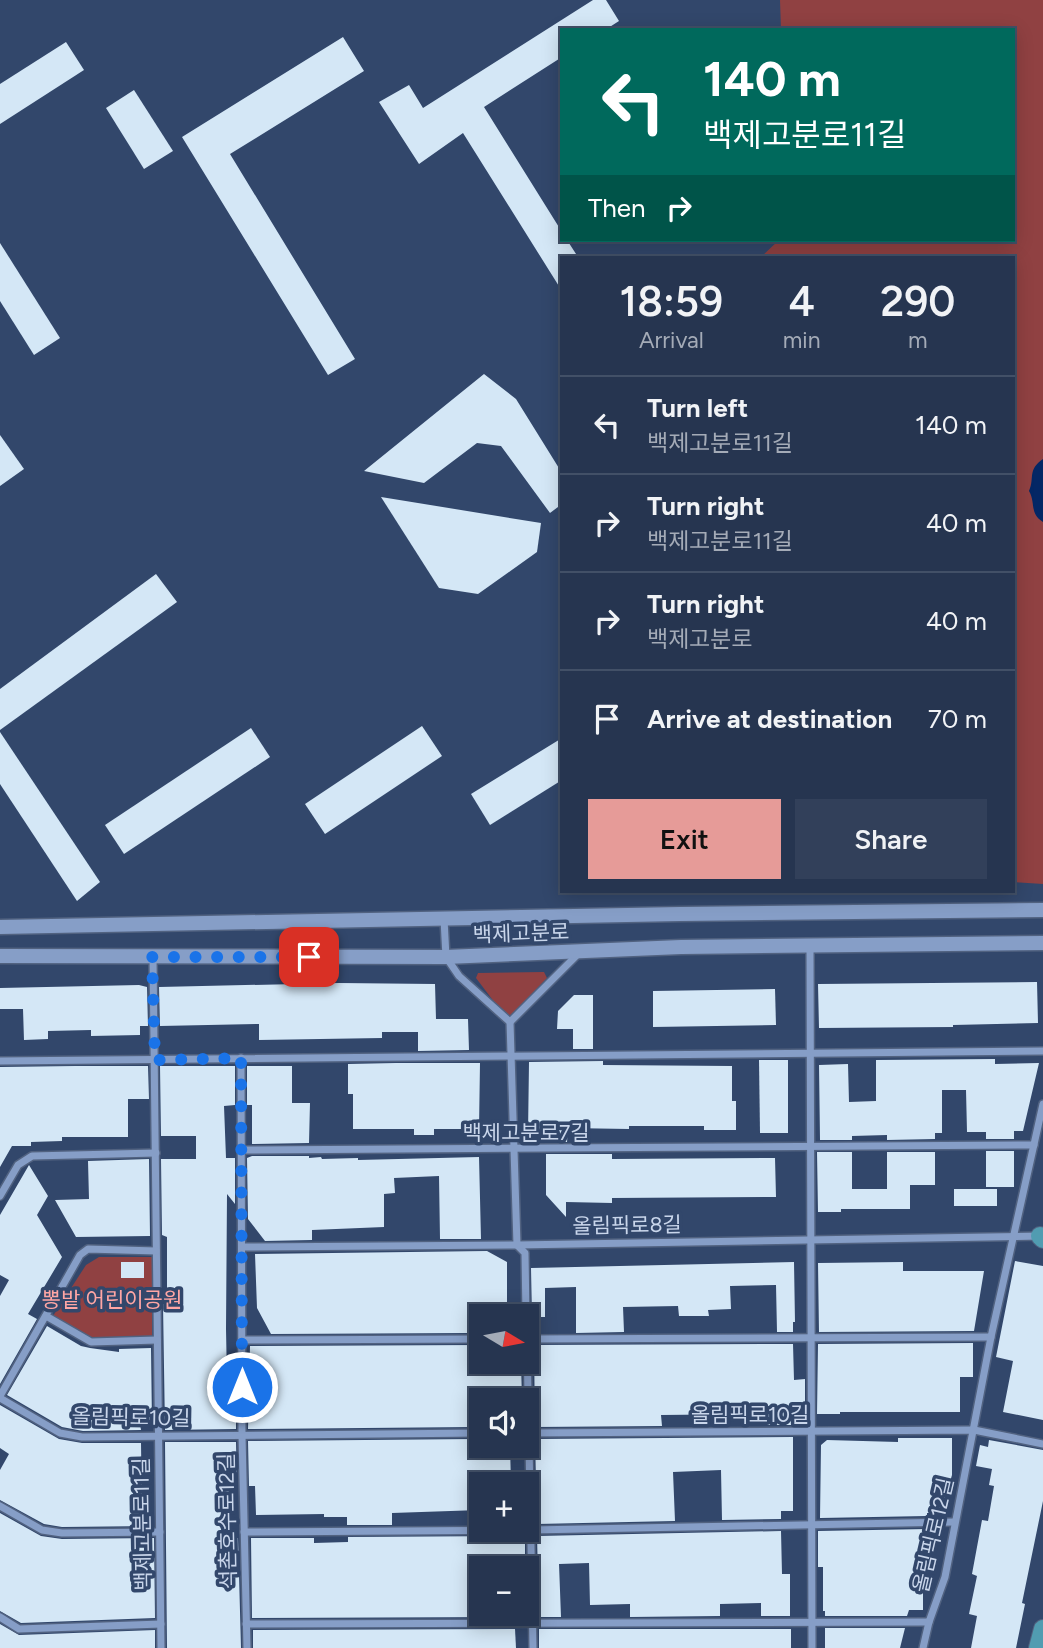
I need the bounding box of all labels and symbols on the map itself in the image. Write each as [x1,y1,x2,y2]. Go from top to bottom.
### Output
street label: 백제고분로 [472,919,570,947]
pin [279,927,339,987]
street label: 백제고분로7길 [462,1120,590,1145]
street label: 올림픽로8길 [572,1212,682,1238]
park label: 뽕밭 어린이공원 [42,1287,182,1312]
north arrow [469,1304,539,1374]
position arrow [205,1350,279,1424]
street label: 올림픽로10길 [691,1402,809,1427]
street label: 올림픽로10길 [71,1403,191,1431]
street label: 석촌호수로12길 [213,1453,241,1589]
street label: 백제고분로11길 [128,1457,156,1591]
street label: 올림픽로12길 [908,1475,958,1595]

